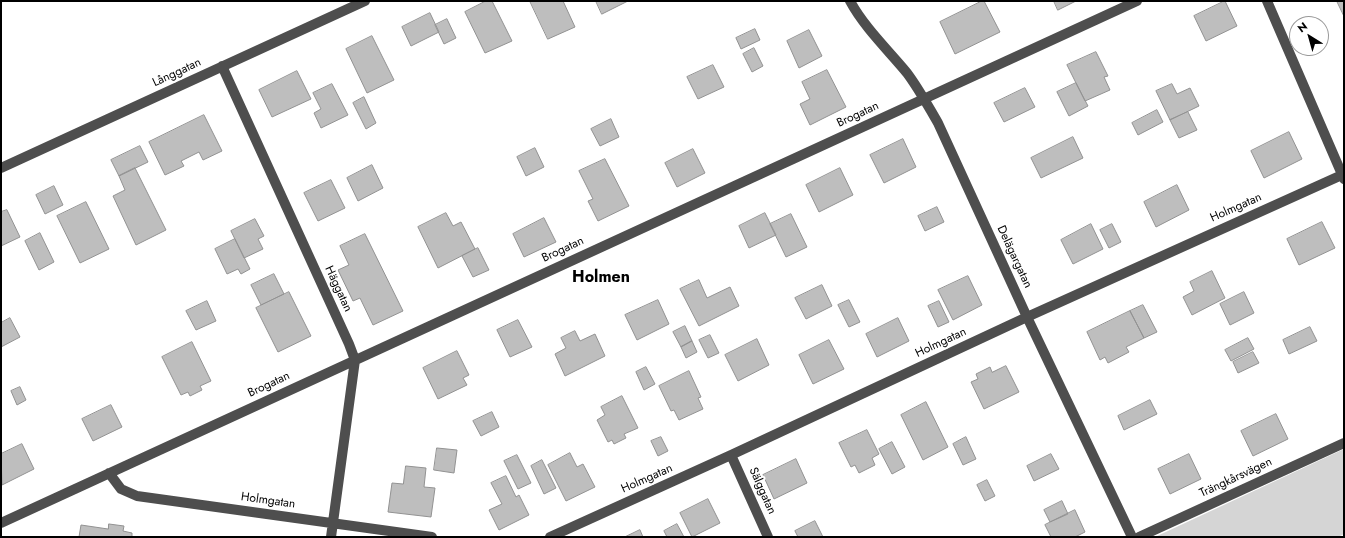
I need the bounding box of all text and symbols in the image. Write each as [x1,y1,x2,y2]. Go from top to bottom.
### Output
north arrow [1289,16,1329,56]
text: N [1294,18,1311,36]
street label: Långgatan [150,56,204,90]
street label: Brogatan [835,99,881,131]
street label: Holmgatan [1208,190,1264,226]
street label: Delägargatan [993,224,1035,290]
street label: Brogatan [540,234,586,266]
street label: Häggatan [321,264,355,314]
district label: Holmen [572,268,630,288]
street label: Holmgatan [913,325,969,361]
street label: Brogatan [246,369,292,401]
street label: Trängkårsvägen [1198,455,1274,501]
street label: Holmgatan [619,461,675,497]
street label: Sälggatan [745,465,779,517]
street label: Holmgatan [240,490,296,512]

